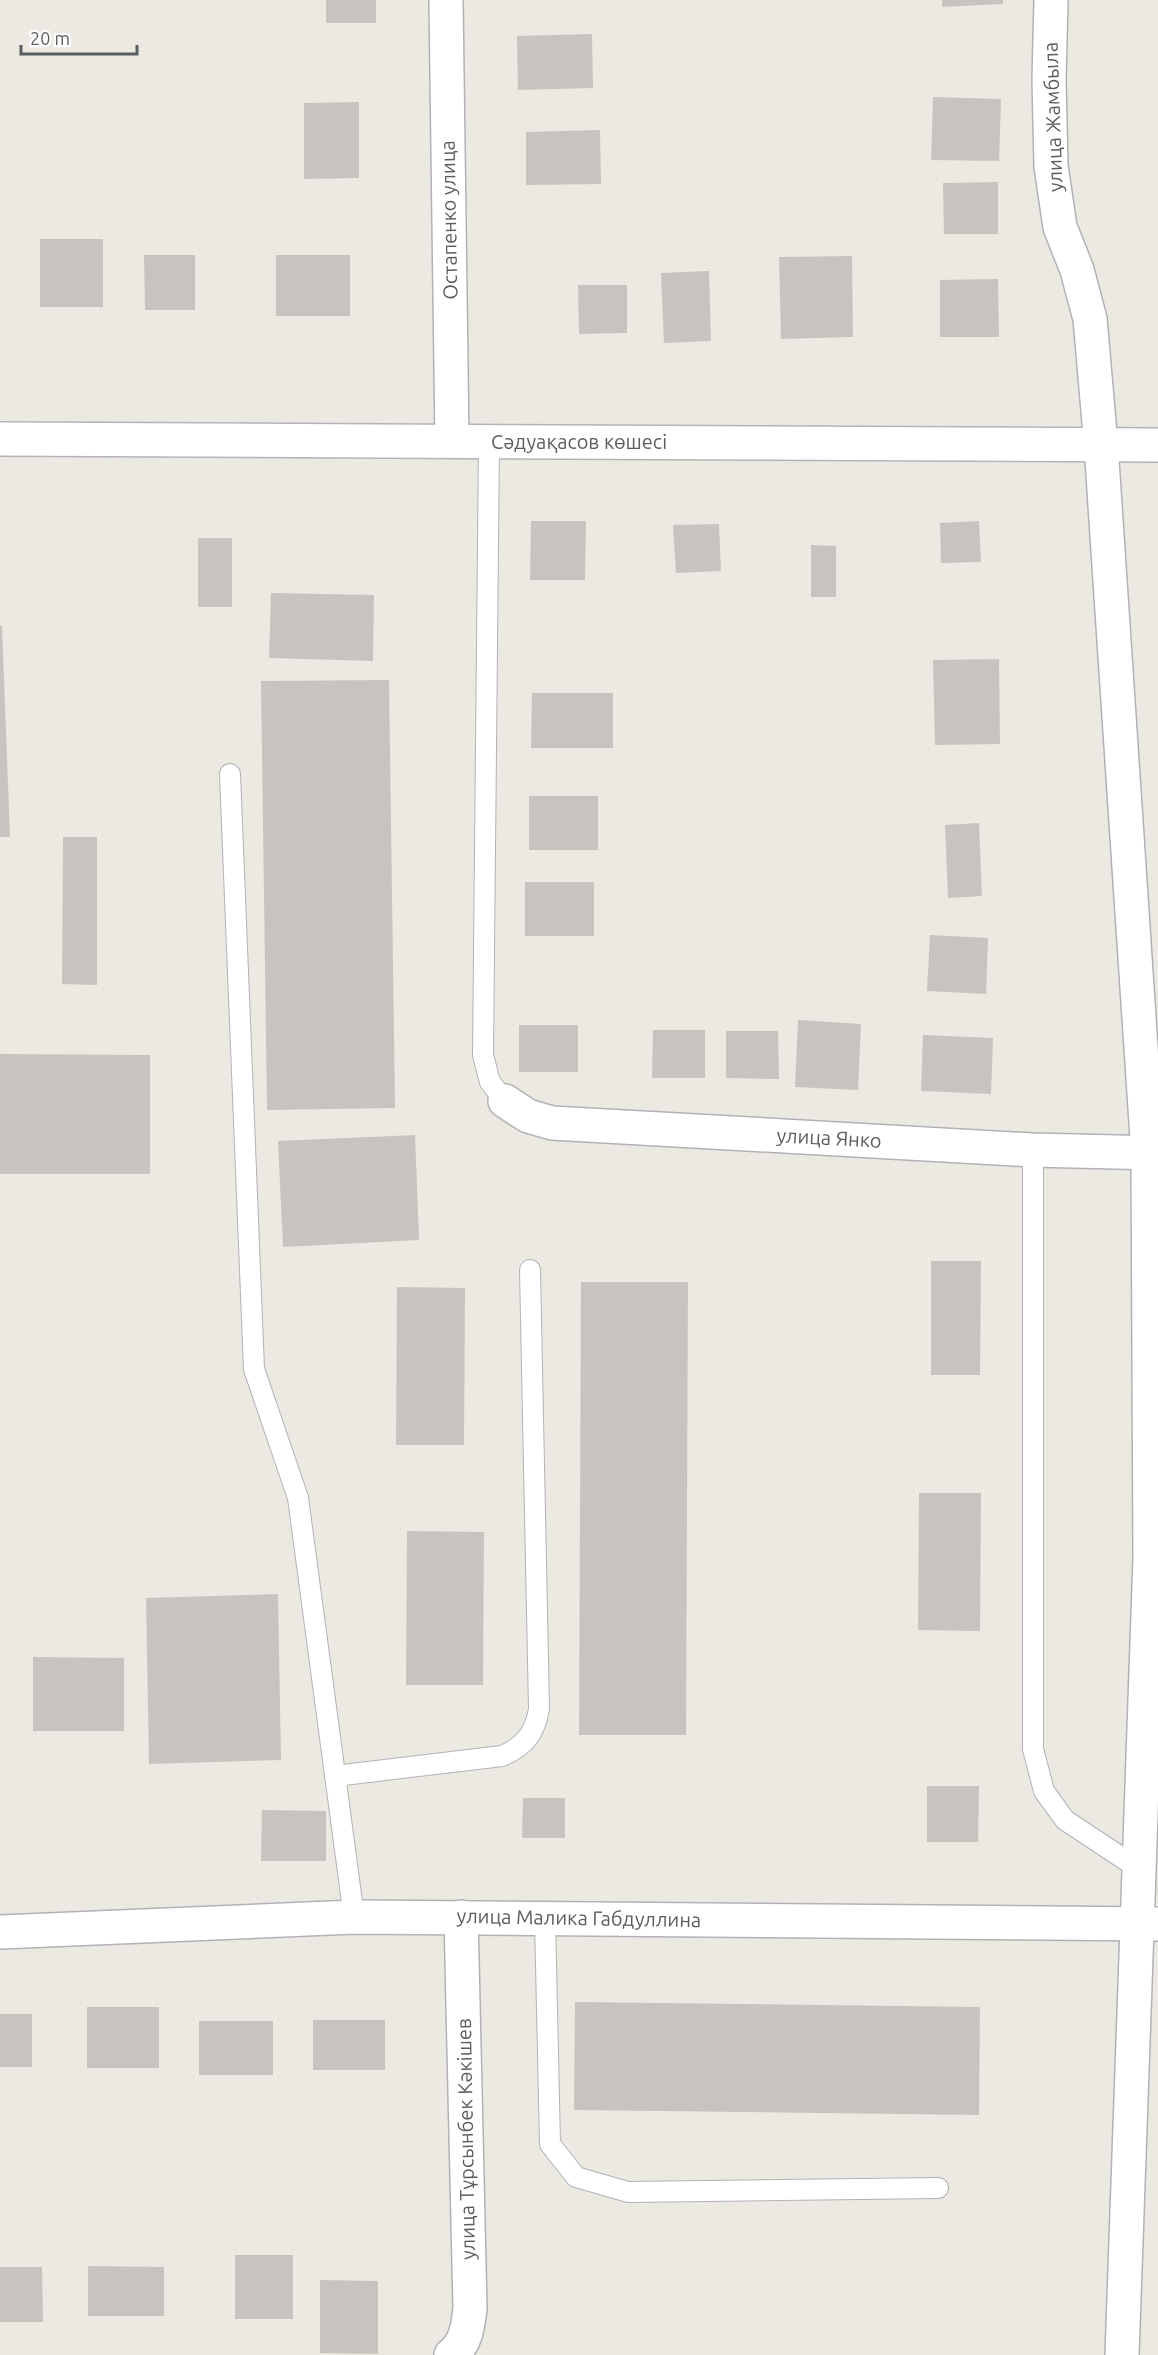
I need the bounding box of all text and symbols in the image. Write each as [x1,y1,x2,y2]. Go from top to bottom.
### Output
scale bar [21,18,136,56]
text: 20 m [30,28,70,48]
street label: улица Жамбыла [1038,42,1067,192]
street label: Остапенко улица [436,140,461,300]
street label: Сәдуақасов көшесі [491,430,667,453]
street label: улица Янко [776,1123,882,1152]
street label: улица Малика Габдуллина [457,1904,701,1931]
street label: улица Тұрсынбек Кәкішев [452,2018,479,2260]

